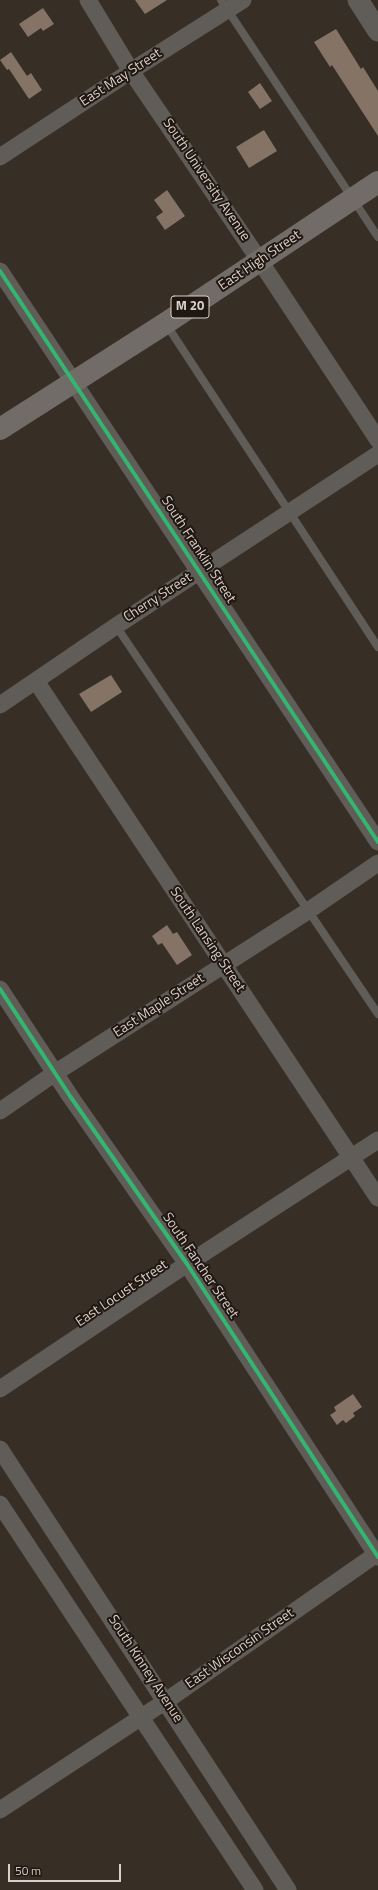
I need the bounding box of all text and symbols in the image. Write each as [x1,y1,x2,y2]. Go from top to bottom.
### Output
street label: East May Street [77,45,165,111]
street label: South University Avenue [159,116,253,244]
street label: East High Street [216,227,304,295]
road number: M 20 [171,296,209,318]
street label: South Franklin Street [157,493,239,607]
street label: Cherry Street [121,570,195,626]
street label: South Lansing Street [166,884,248,996]
street label: East Maple Street [110,970,208,1042]
street label: South Fancher Street [158,1210,242,1322]
street label: East Locust Street [73,1257,171,1331]
street label: East Wisconsin Street [183,1605,297,1693]
street label: South Kinney Avenue [104,1612,186,1726]
scale bar [10,1856,123,1882]
text: 50 m [15,1861,41,1880]

